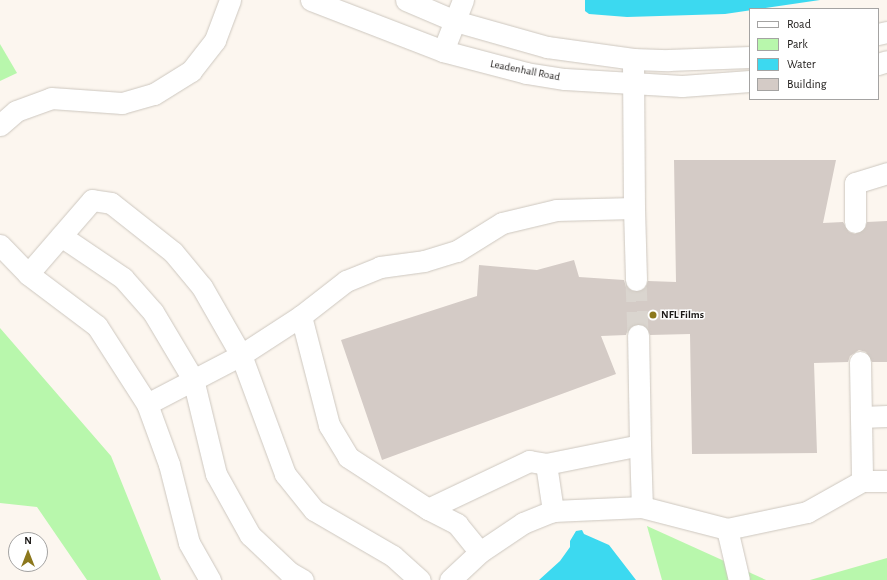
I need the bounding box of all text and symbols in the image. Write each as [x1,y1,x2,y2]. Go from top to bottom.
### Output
legend [749,8,879,100]
text: Road [787,18,811,30]
text: Park [787,38,808,50]
street label: Leadenhall Road [489,58,561,84]
text: Water [787,58,816,70]
text: Building [787,78,827,90]
place label: NFL Films [661,308,704,322]
marker: NFL Films [648,310,658,320]
north arrow [8,532,48,572]
text: N [24,535,32,546]

